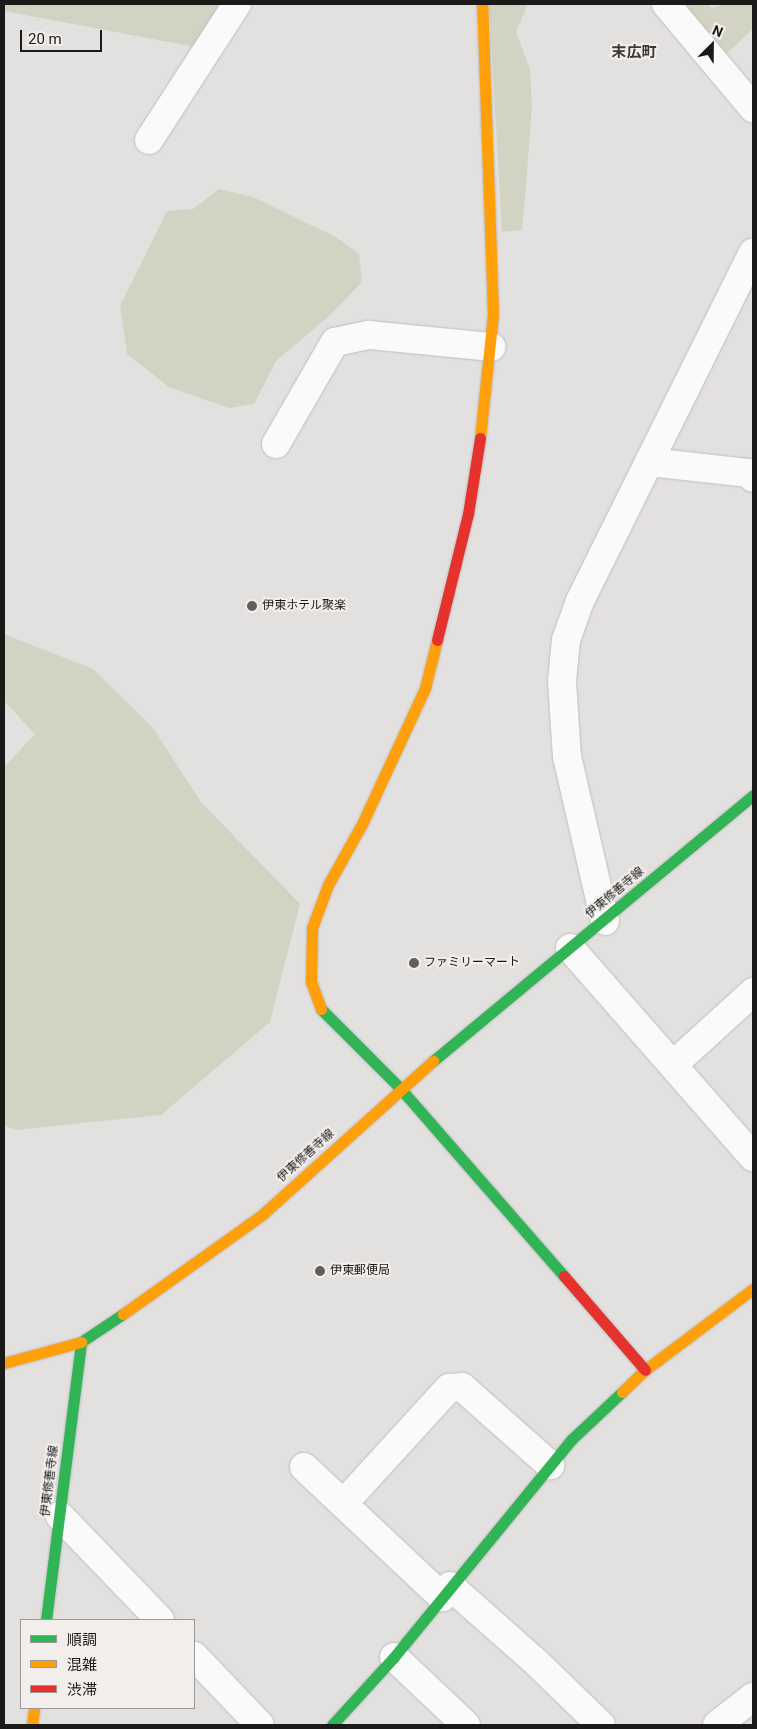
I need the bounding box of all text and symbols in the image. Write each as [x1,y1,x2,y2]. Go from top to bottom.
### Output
scale bar [22,20,105,52]
north arrow [687,20,737,70]
text: N [710,22,726,40]
text: 20 m [28,30,62,48]
district label: 末広町 [612,44,656,62]
place label: 伊東ホテル聚楽 [262,599,346,613]
marker: 伊東ホテル聚楽 [246,600,258,612]
street label: 伊東修善寺線 [583,864,647,922]
place label: ファミリーマート [424,956,520,970]
marker: ファミリーマート [408,957,420,969]
street label: 伊東修善寺線 [274,1127,338,1185]
place label: 伊東郵便局 [330,1264,390,1278]
marker: 伊東郵便局 [314,1265,326,1277]
street label: 伊東修善寺線 [38,1444,62,1518]
legend [20,1619,195,1709]
text: 順調 [67,1631,97,1649]
text: 混雑 [67,1656,97,1674]
text: 渋滞 [67,1681,97,1699]

